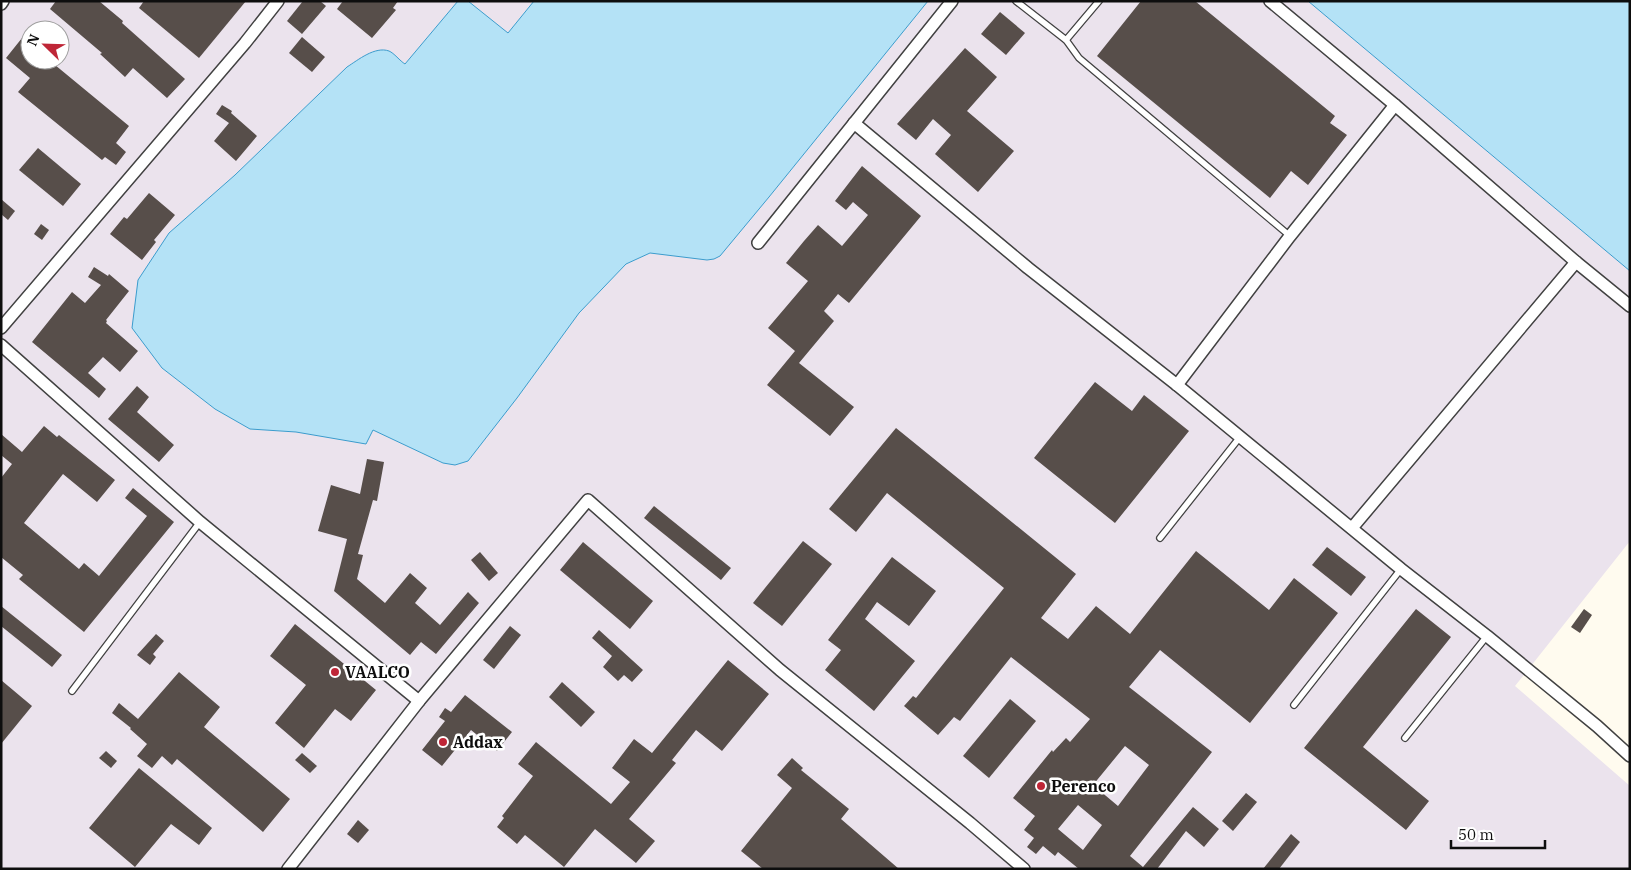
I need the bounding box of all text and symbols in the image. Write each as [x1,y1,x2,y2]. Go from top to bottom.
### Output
north arrow [20,20,70,70]
text: N [23,31,43,49]
place label: VAALCO [345,662,410,682]
marker: VAALCO [329,666,341,678]
place label: Addax [453,732,503,752]
marker: Addax [437,736,449,748]
place label: Perenco [1051,776,1116,796]
marker: Perenco [1035,780,1047,792]
scale bar [1451,818,1545,850]
text: 50 m [1458,825,1494,844]

